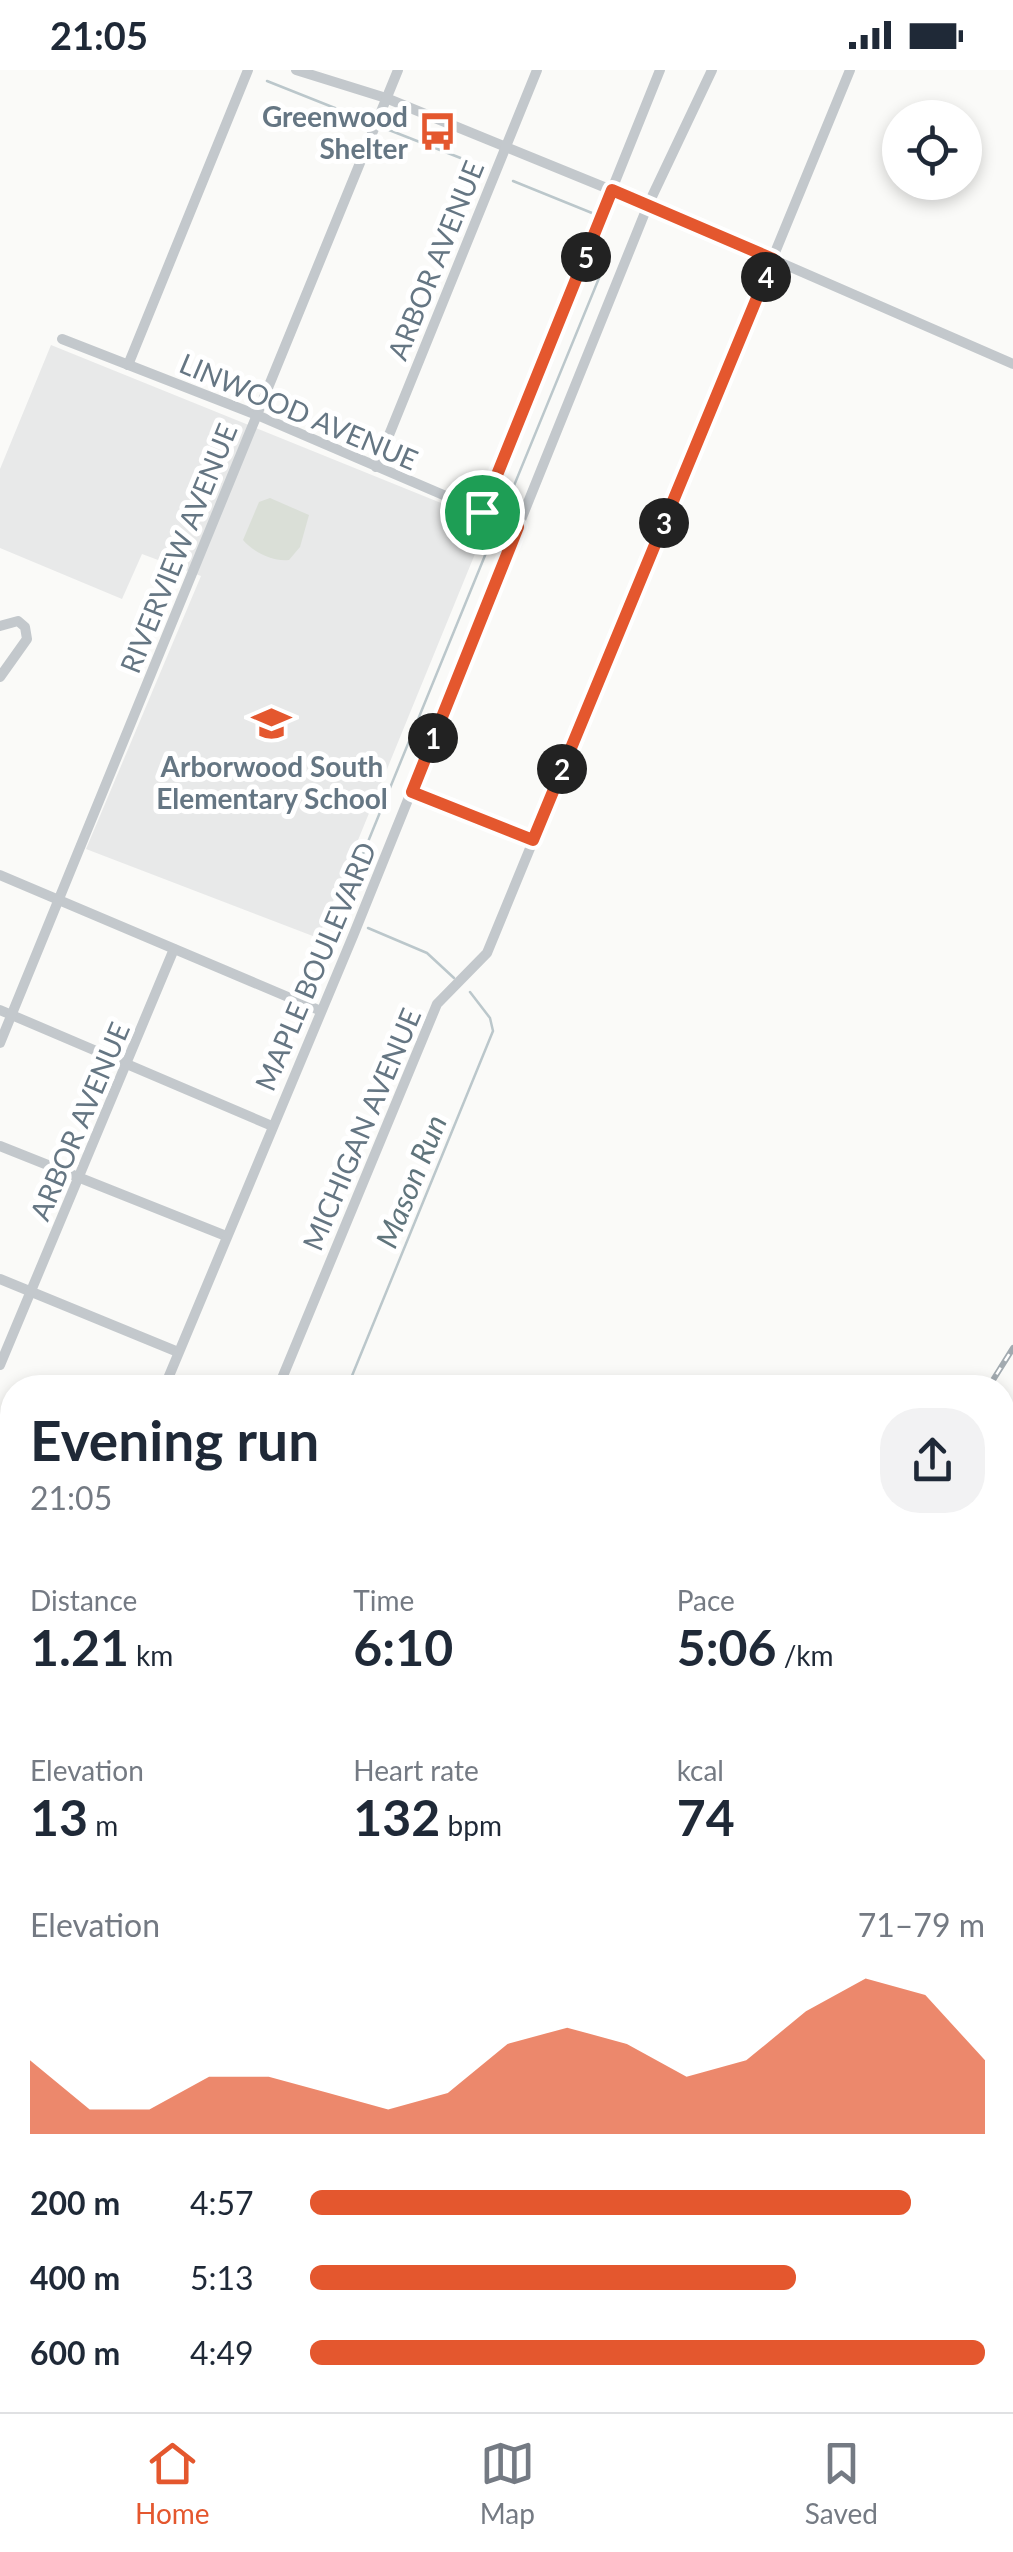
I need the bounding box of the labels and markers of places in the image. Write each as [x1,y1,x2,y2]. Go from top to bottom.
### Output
place label: Greenwood Shelter [262,99,409,165]
bus stop icon: Greenwood Shelter [417,111,459,153]
pin: 5 [561,232,611,282]
pin: 4 [741,252,791,302]
pin [440,470,525,555]
pin: 3 [639,498,689,548]
school or university icon: Arborwood South Elementary School [251,703,293,745]
pin: 1 [408,713,458,763]
pin: 2 [537,744,587,794]
place label: Arborwood South Elementary School [156,749,388,815]

